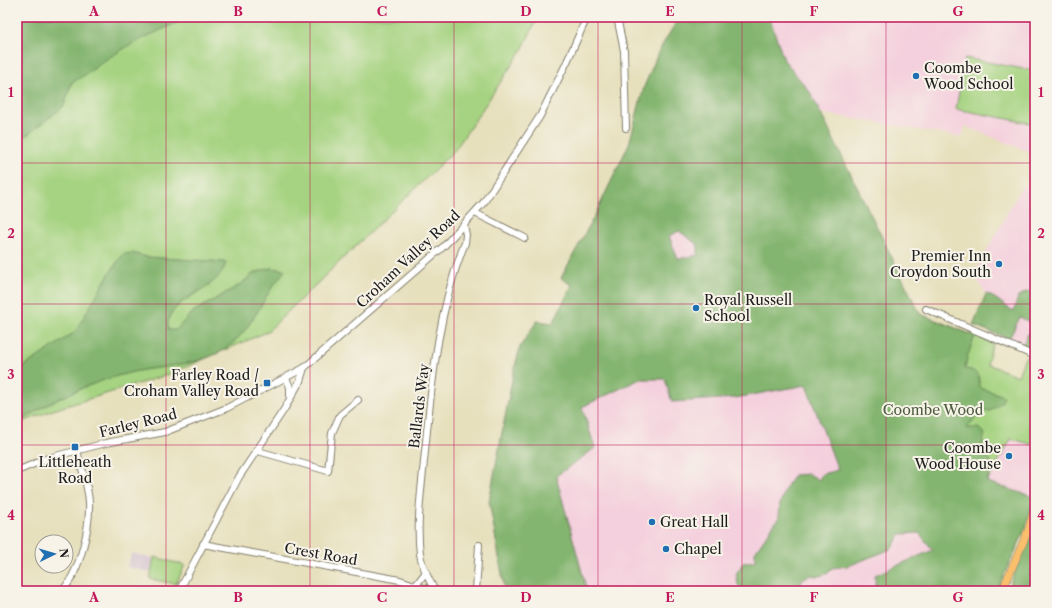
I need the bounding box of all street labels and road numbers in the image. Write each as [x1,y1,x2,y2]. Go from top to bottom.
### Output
street label: Croham Valley Road [352,206,464,312]
street label: Ballards Way [405,362,433,449]
street label: Farley Road [97,405,179,441]
street label: Crest Road [283,539,359,569]

